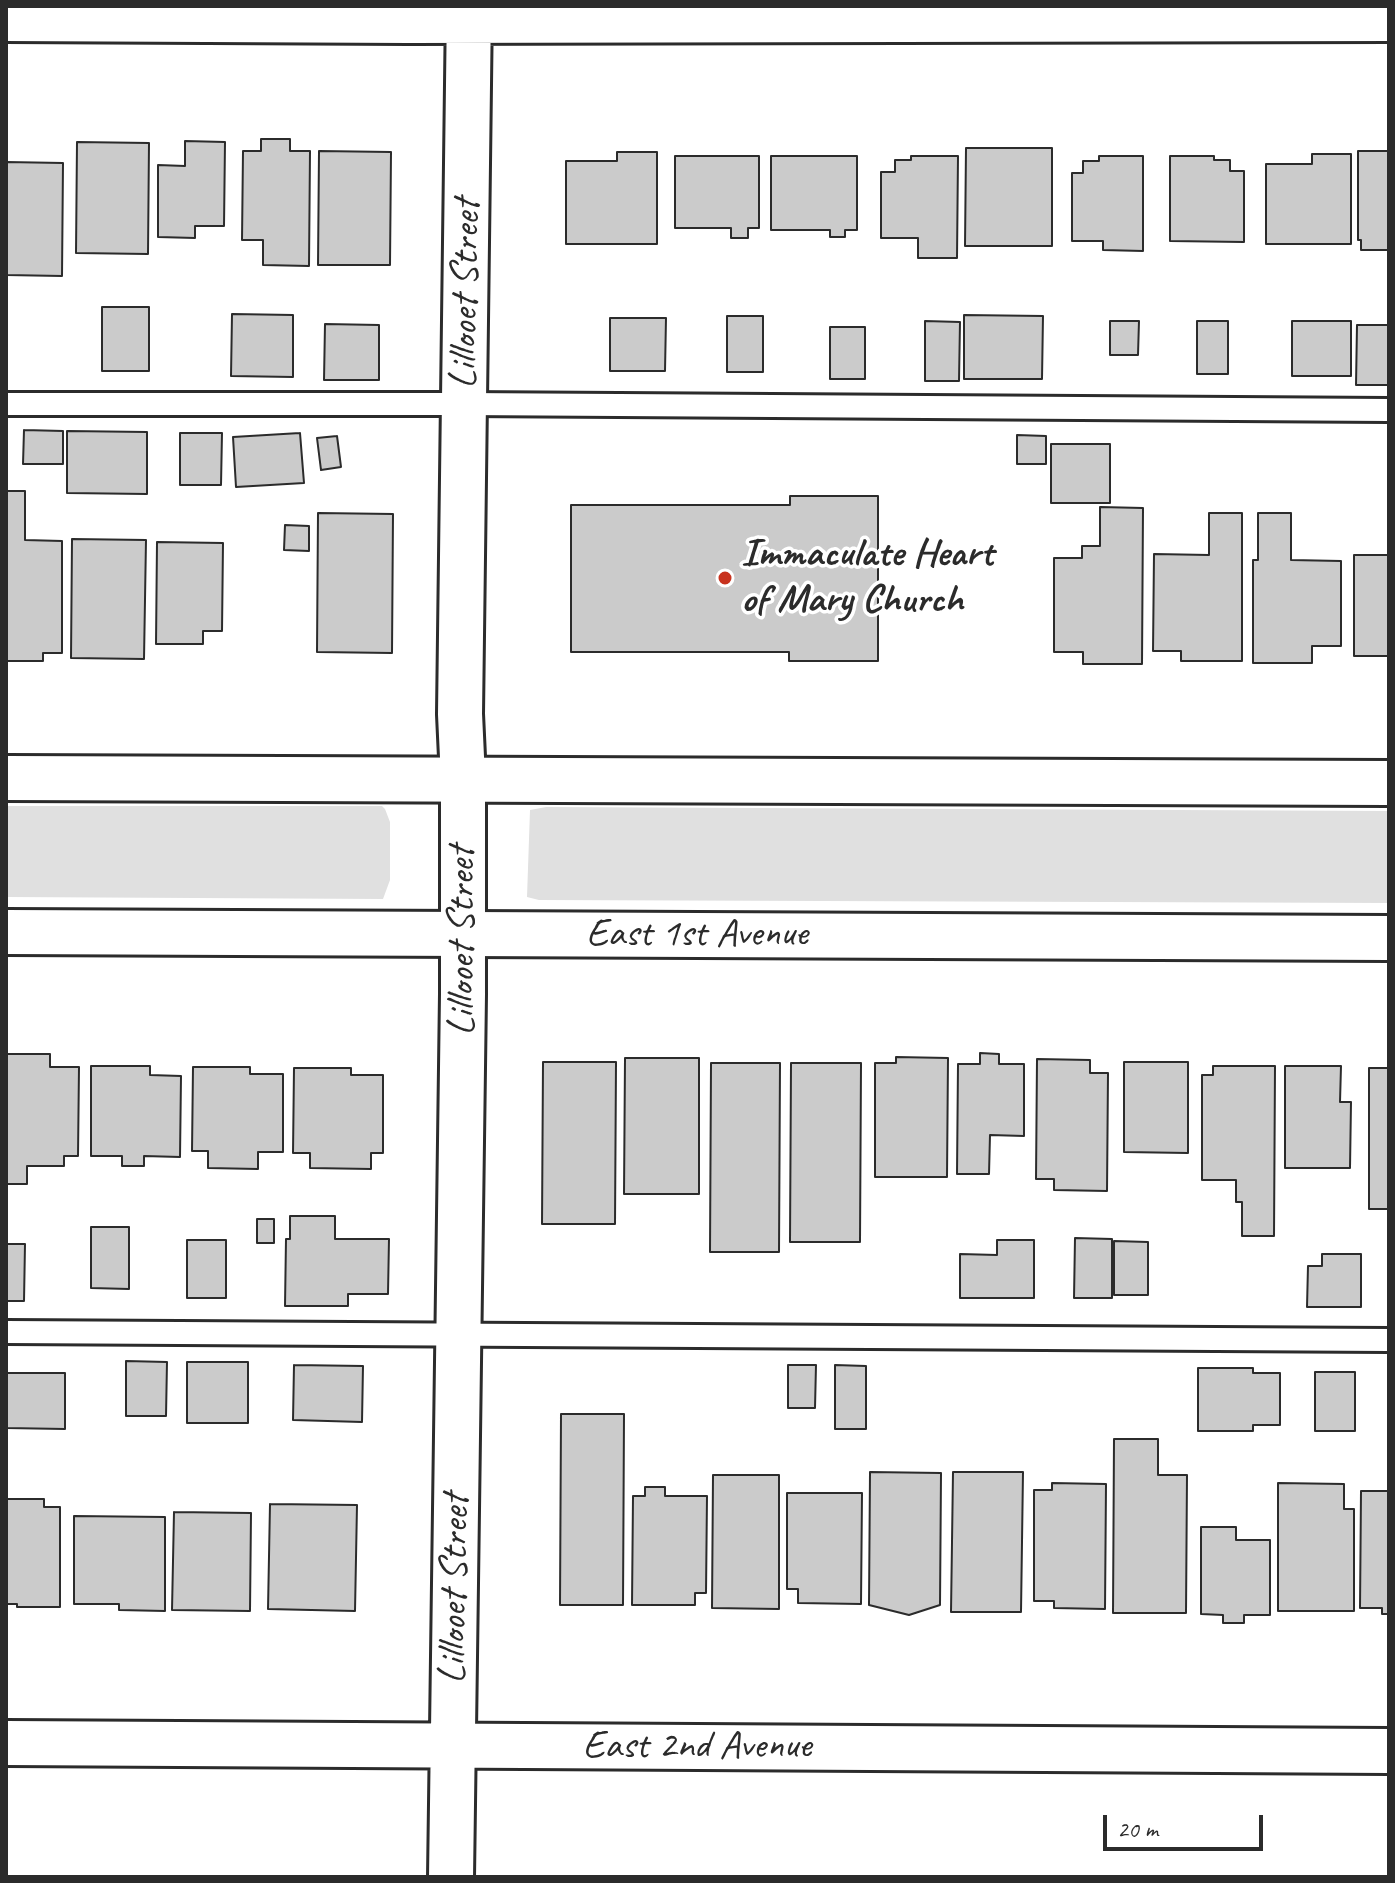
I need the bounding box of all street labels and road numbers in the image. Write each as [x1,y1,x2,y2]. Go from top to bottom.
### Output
street label: Lillooet Street [440,199,492,389]
street label: Lillooet Street [439,846,487,1036]
street label: East 1st Avenue [586,911,808,959]
street label: Lillooet Street [429,1494,481,1684]
street label: East 2nd Avenue [583,1723,811,1771]

